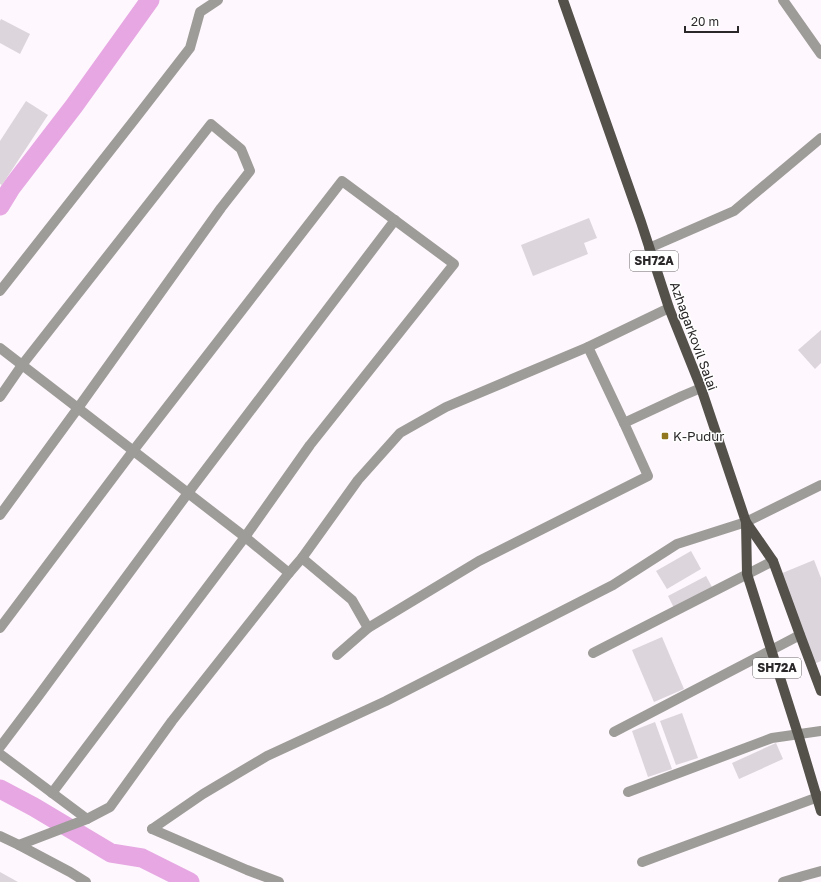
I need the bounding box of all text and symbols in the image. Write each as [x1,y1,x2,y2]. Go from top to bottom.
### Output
scale bar [685,8,738,34]
text: 20 m [691,14,719,29]
road number: SH72A [630,251,678,271]
street label: Azhagarkovil Salai [667,279,721,393]
place label: K-Pudur [673,428,724,444]
marker: K-Pudur [660,431,670,441]
road number: SH72A [753,658,801,678]

